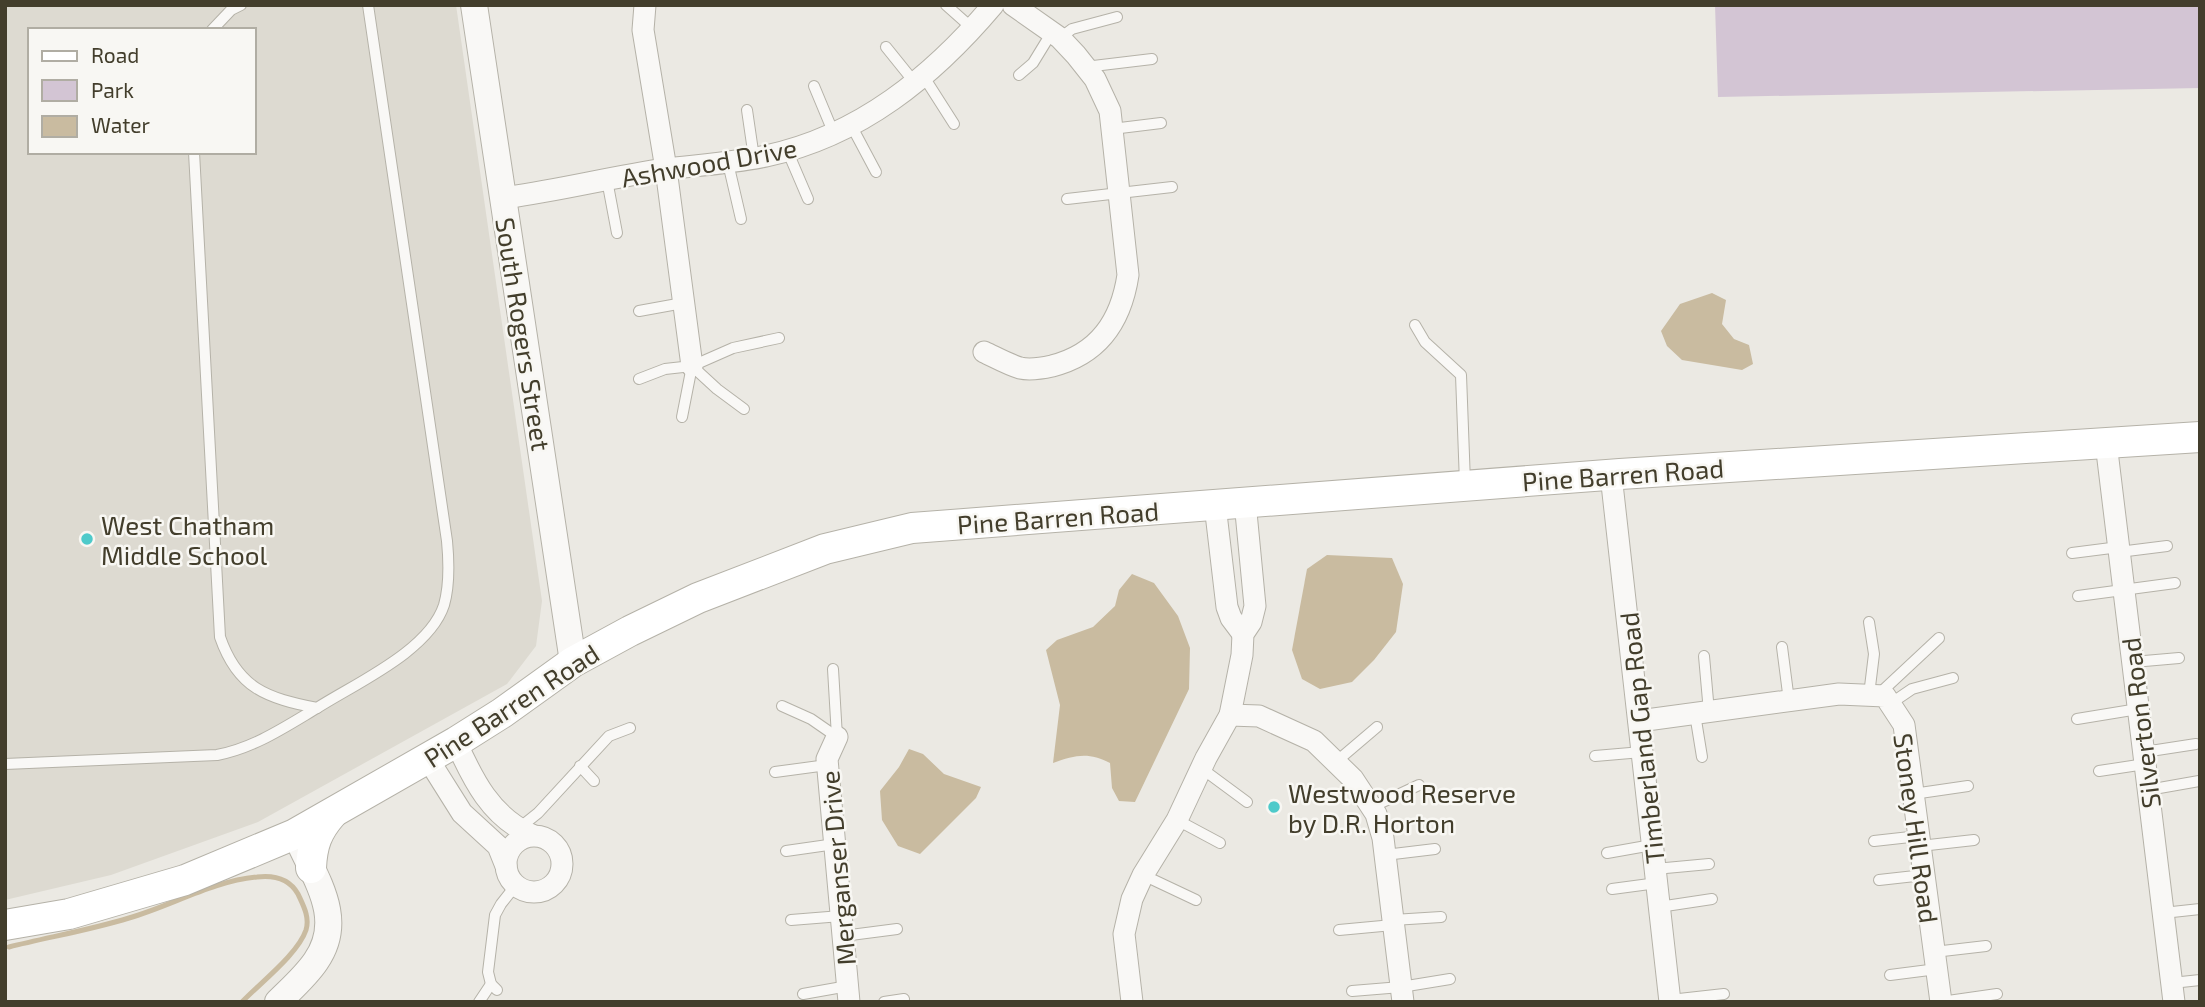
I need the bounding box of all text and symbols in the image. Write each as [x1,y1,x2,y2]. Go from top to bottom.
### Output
legend [28,28,256,154]
text: Road [91,42,139,67]
text: Park [91,77,134,102]
text: Water [91,112,150,137]
street label: Ashwood Drive [619,131,799,193]
street label: South Rogers Street [490,215,558,453]
street label: Pine Barren Road [1521,451,1725,497]
street label: Pine Barren Road [956,494,1160,540]
place label: West Chatham Middle School [101,509,274,570]
marker: West Chatham Middle School [79,531,95,547]
street label: Timberland Gap Road [1612,611,1670,865]
street label: Silverton Road [2114,636,2166,810]
street label: Pine Barren Road [418,637,604,773]
street label: Stoney Hill Road [1888,731,1946,925]
street label: Merganser Drive [813,769,861,967]
place label: Westwood Reserve by D.R. Horton [1288,777,1516,838]
marker: Westwood Reserve by D.R. Horton [1266,799,1282,815]

